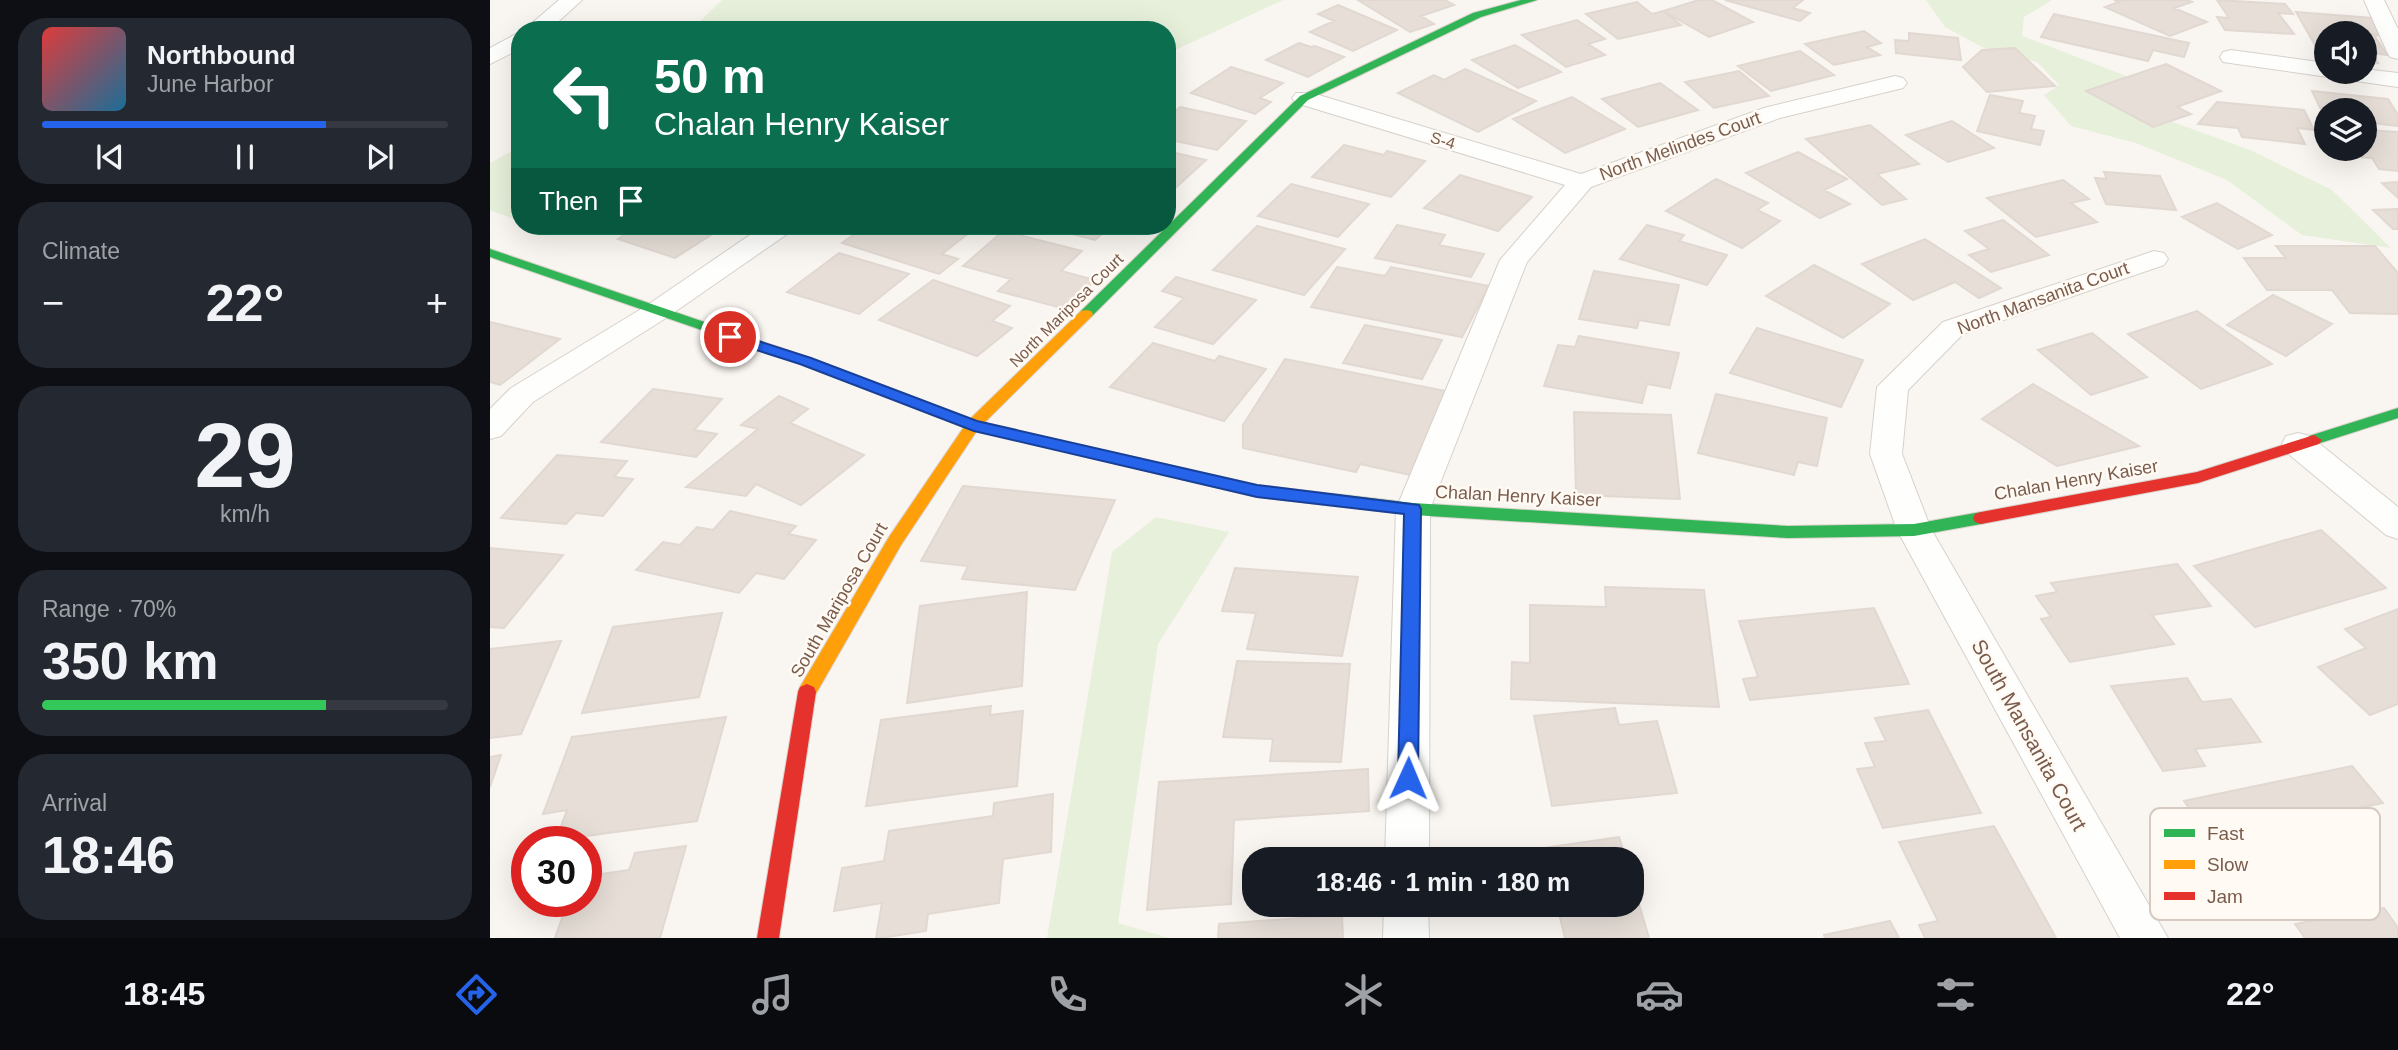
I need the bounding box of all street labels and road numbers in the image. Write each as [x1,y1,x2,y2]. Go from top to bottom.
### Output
street label: North Melindes Court [1597,108,1763,184]
street label: S-4 [1428,129,1457,152]
street label: North Mariposa Court [1006,250,1127,370]
street label: North Mansanita Court [1954,258,2132,338]
street label: Chalan Henry Kaiser [1992,456,2160,504]
street label: Chalan Henry Kaiser [1435,482,1601,510]
street label: South Mariposa Court [787,519,891,681]
street label: South Mansanita Court [1967,635,2092,834]

